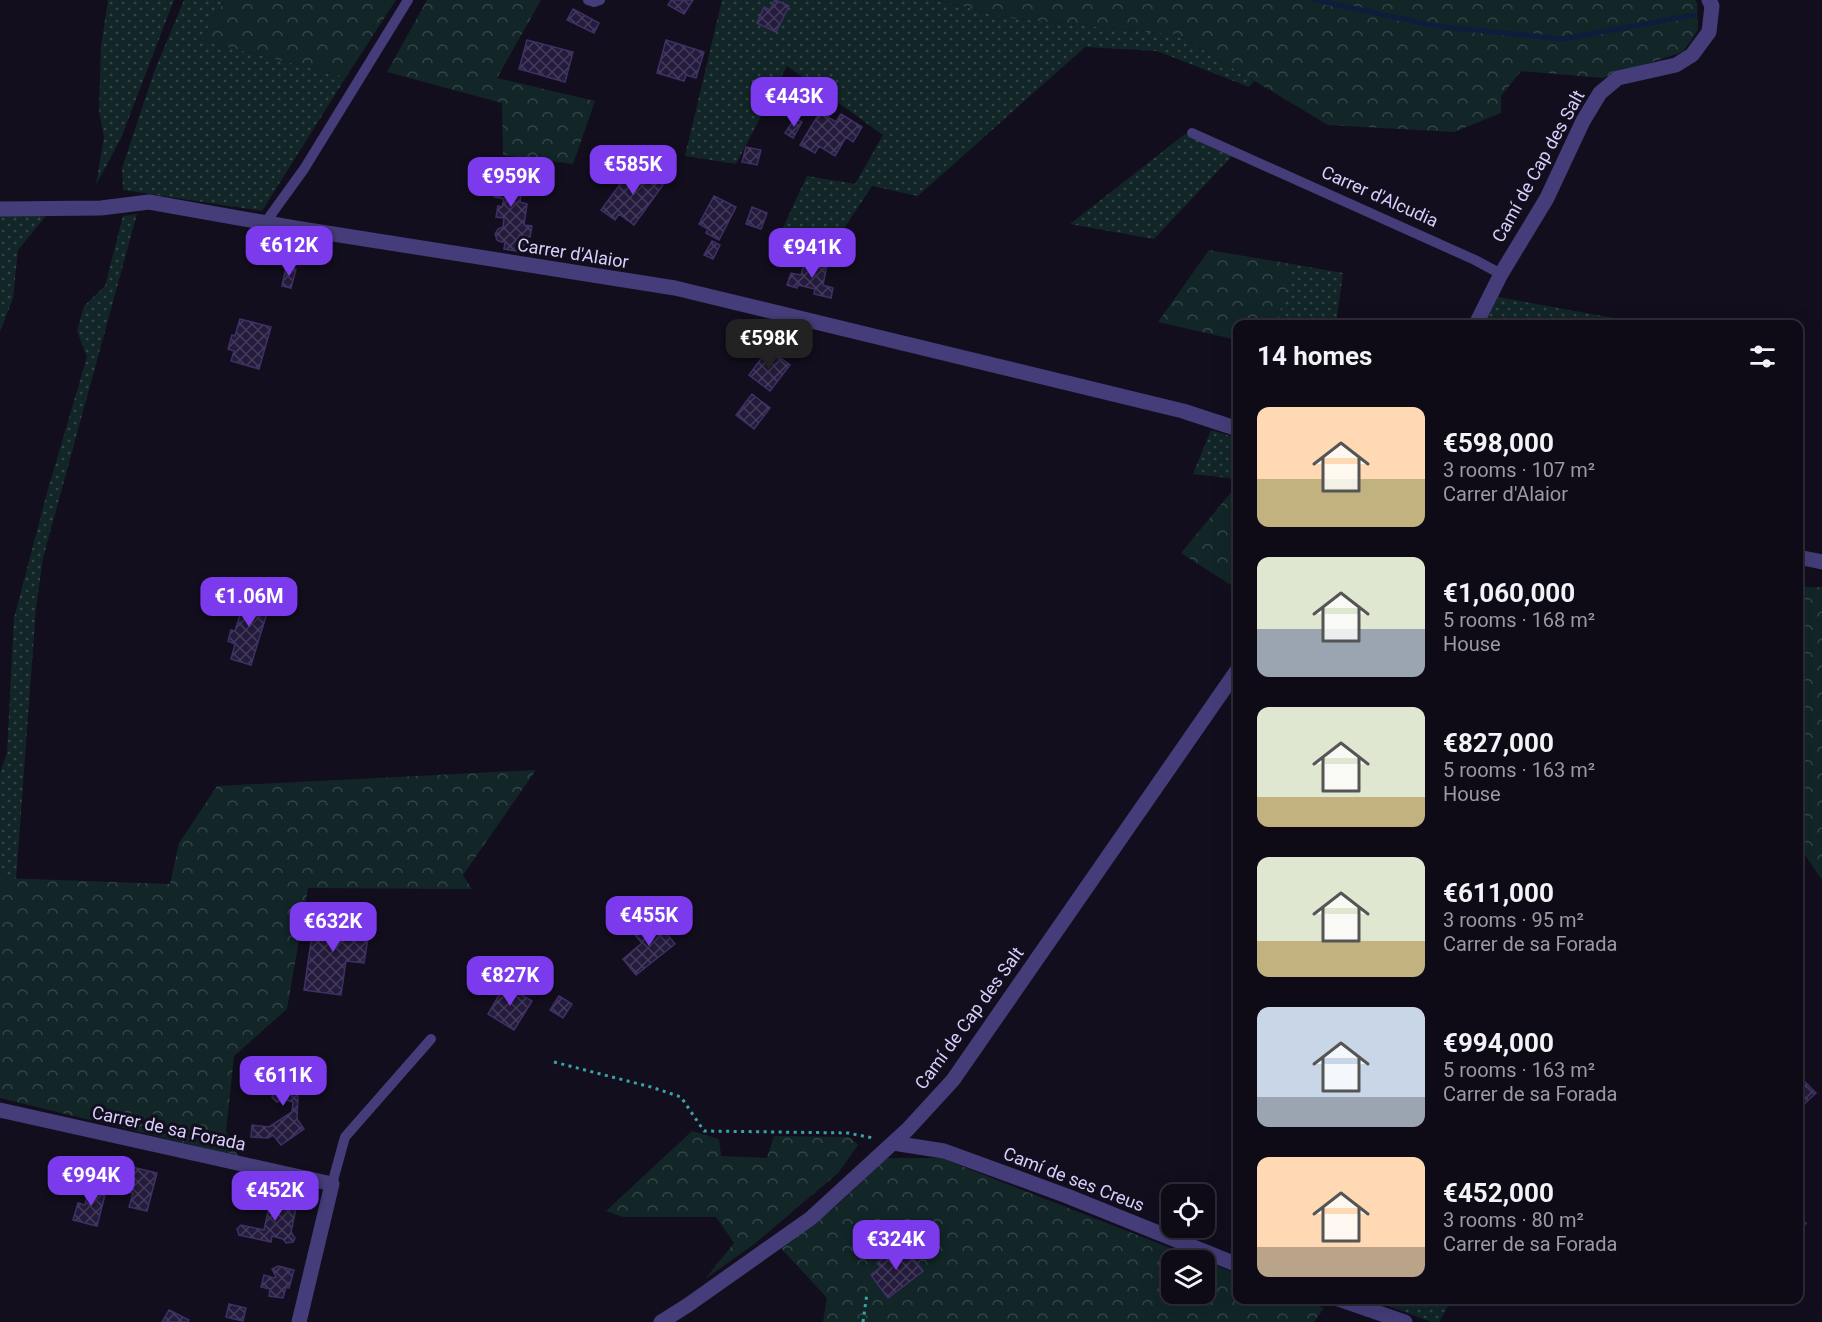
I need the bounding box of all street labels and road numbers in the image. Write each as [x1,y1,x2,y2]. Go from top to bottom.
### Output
street label: Camí de Cap des Salt [1487,86,1589,246]
street label: Carrer d'Alcudia [1318,161,1442,231]
street label: Carrer d'Alaior [516,234,630,272]
street label: Camí de Cap des Salt [910,943,1028,1093]
street label: Carrer de sa Forada [90,1101,248,1155]
street label: Camí de ses Creus [1001,1142,1147,1216]

